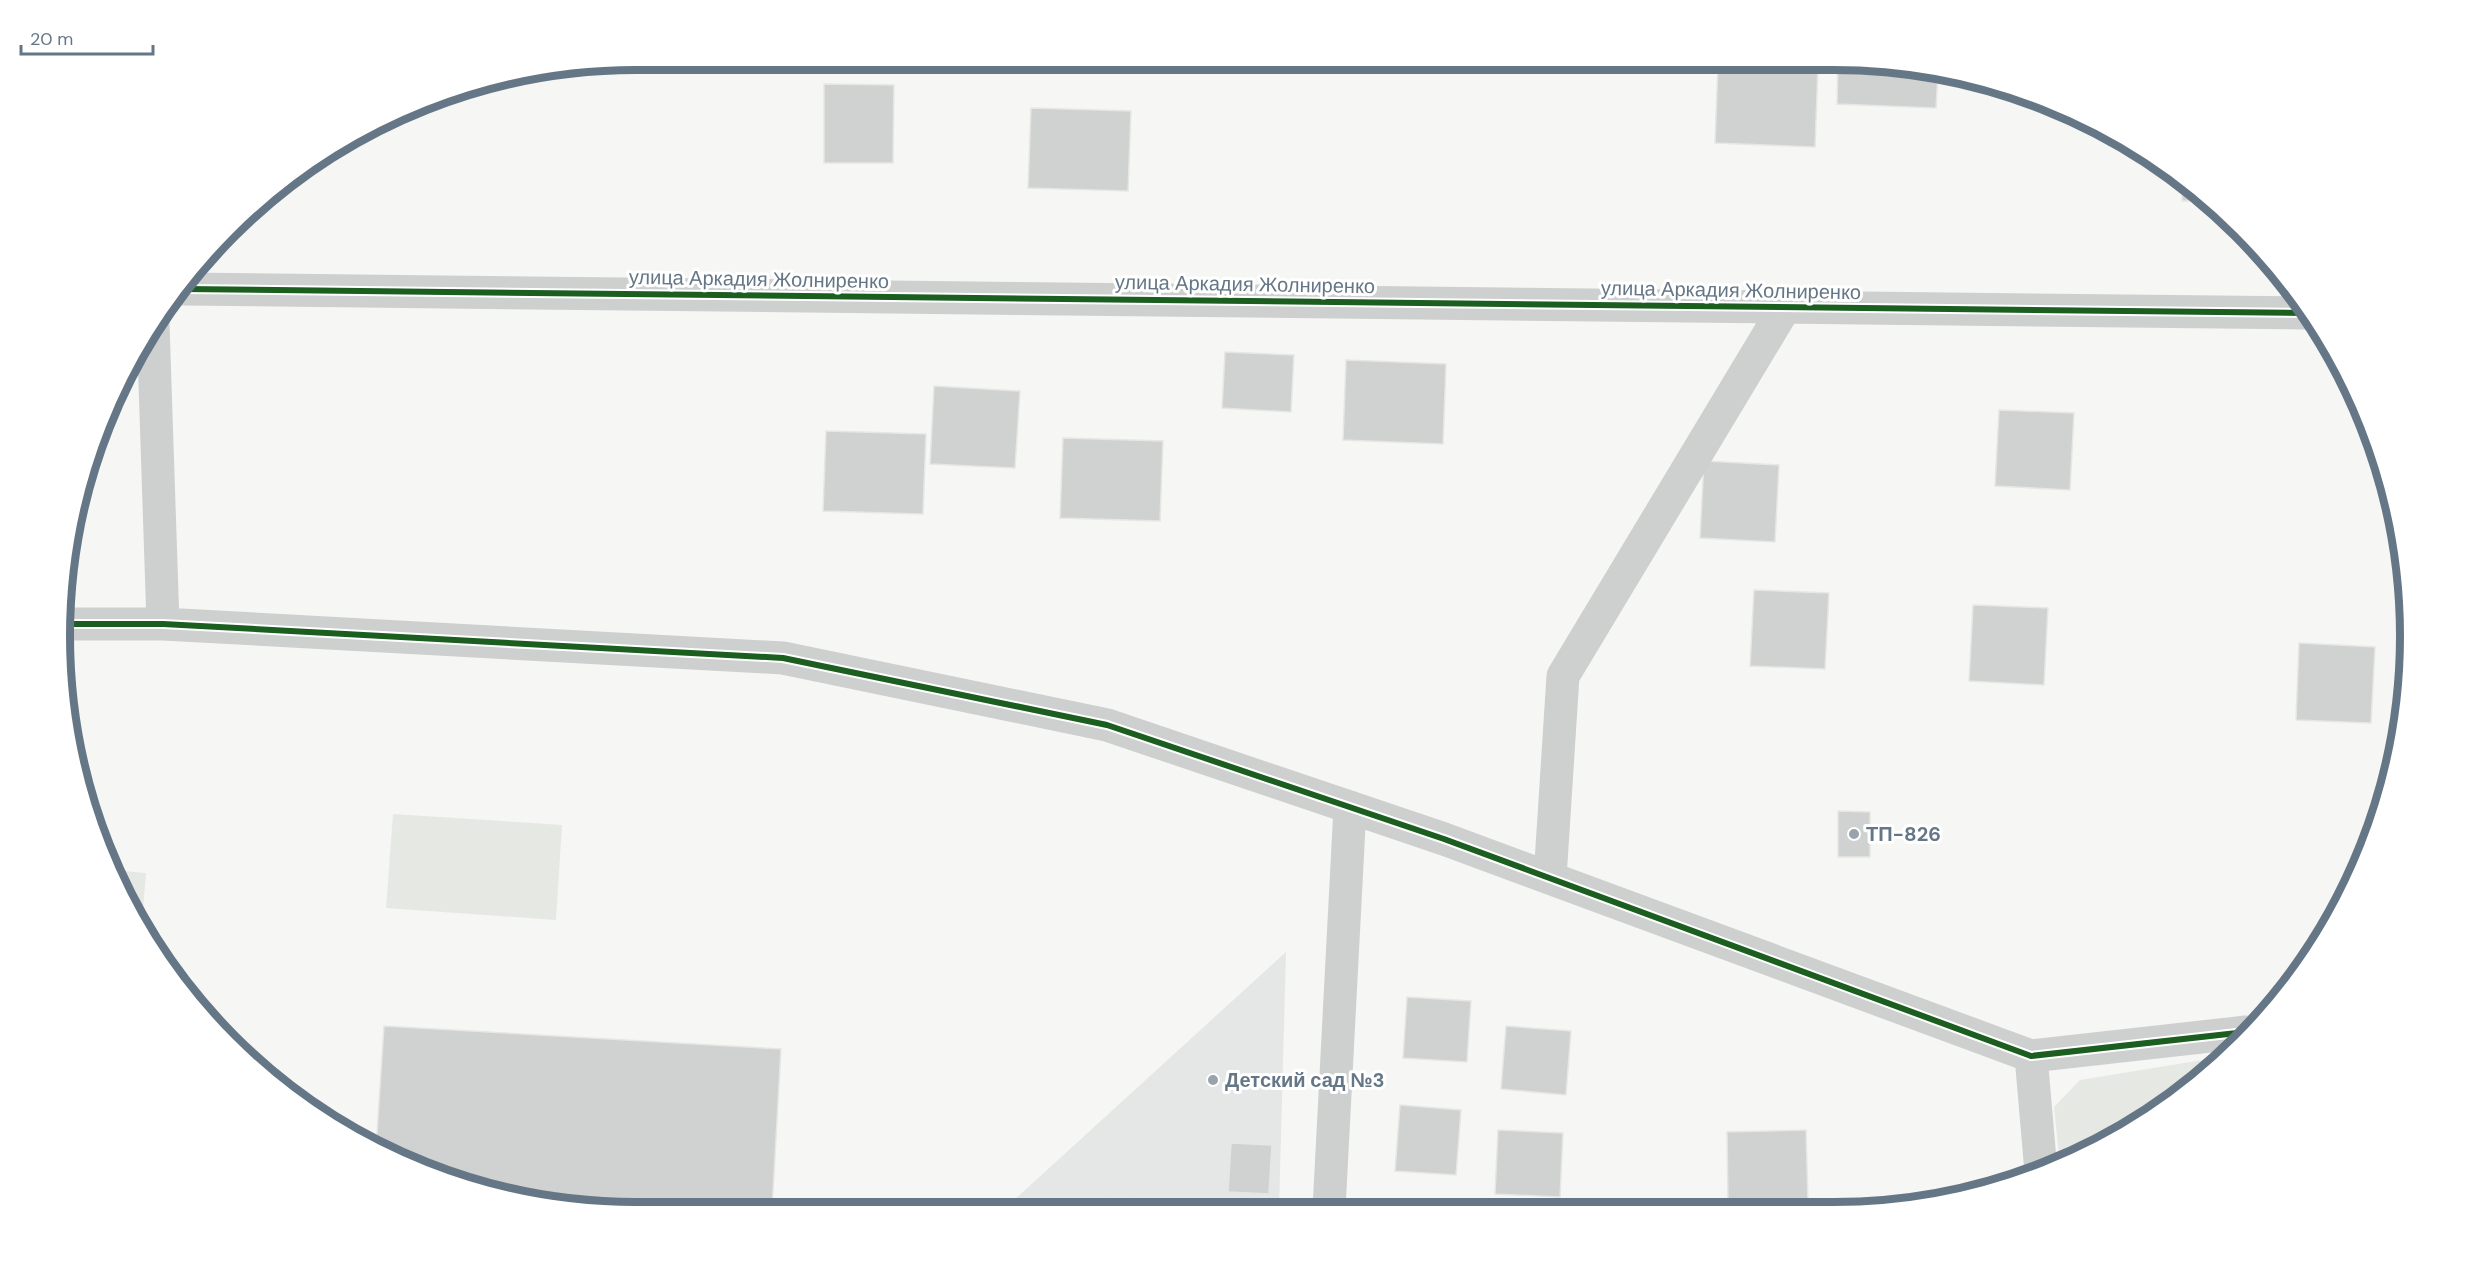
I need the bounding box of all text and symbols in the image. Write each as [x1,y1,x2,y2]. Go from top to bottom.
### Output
scale bar [21,18,153,56]
text: 20 m [30,27,73,51]
street label: улица Аркадия Жолниренко [629,264,889,294]
street label: улица Аркадия Жолниренко [1115,269,1375,299]
street label: улица Аркадия Жолниренко [1601,275,1861,305]
place label: ТП-826 [1866,821,1941,847]
marker: ТП-826 [1847,827,1861,841]
place label: Детский сад №3 [1225,1067,1385,1093]
marker: Детский сад №3 [1206,1073,1220,1087]

